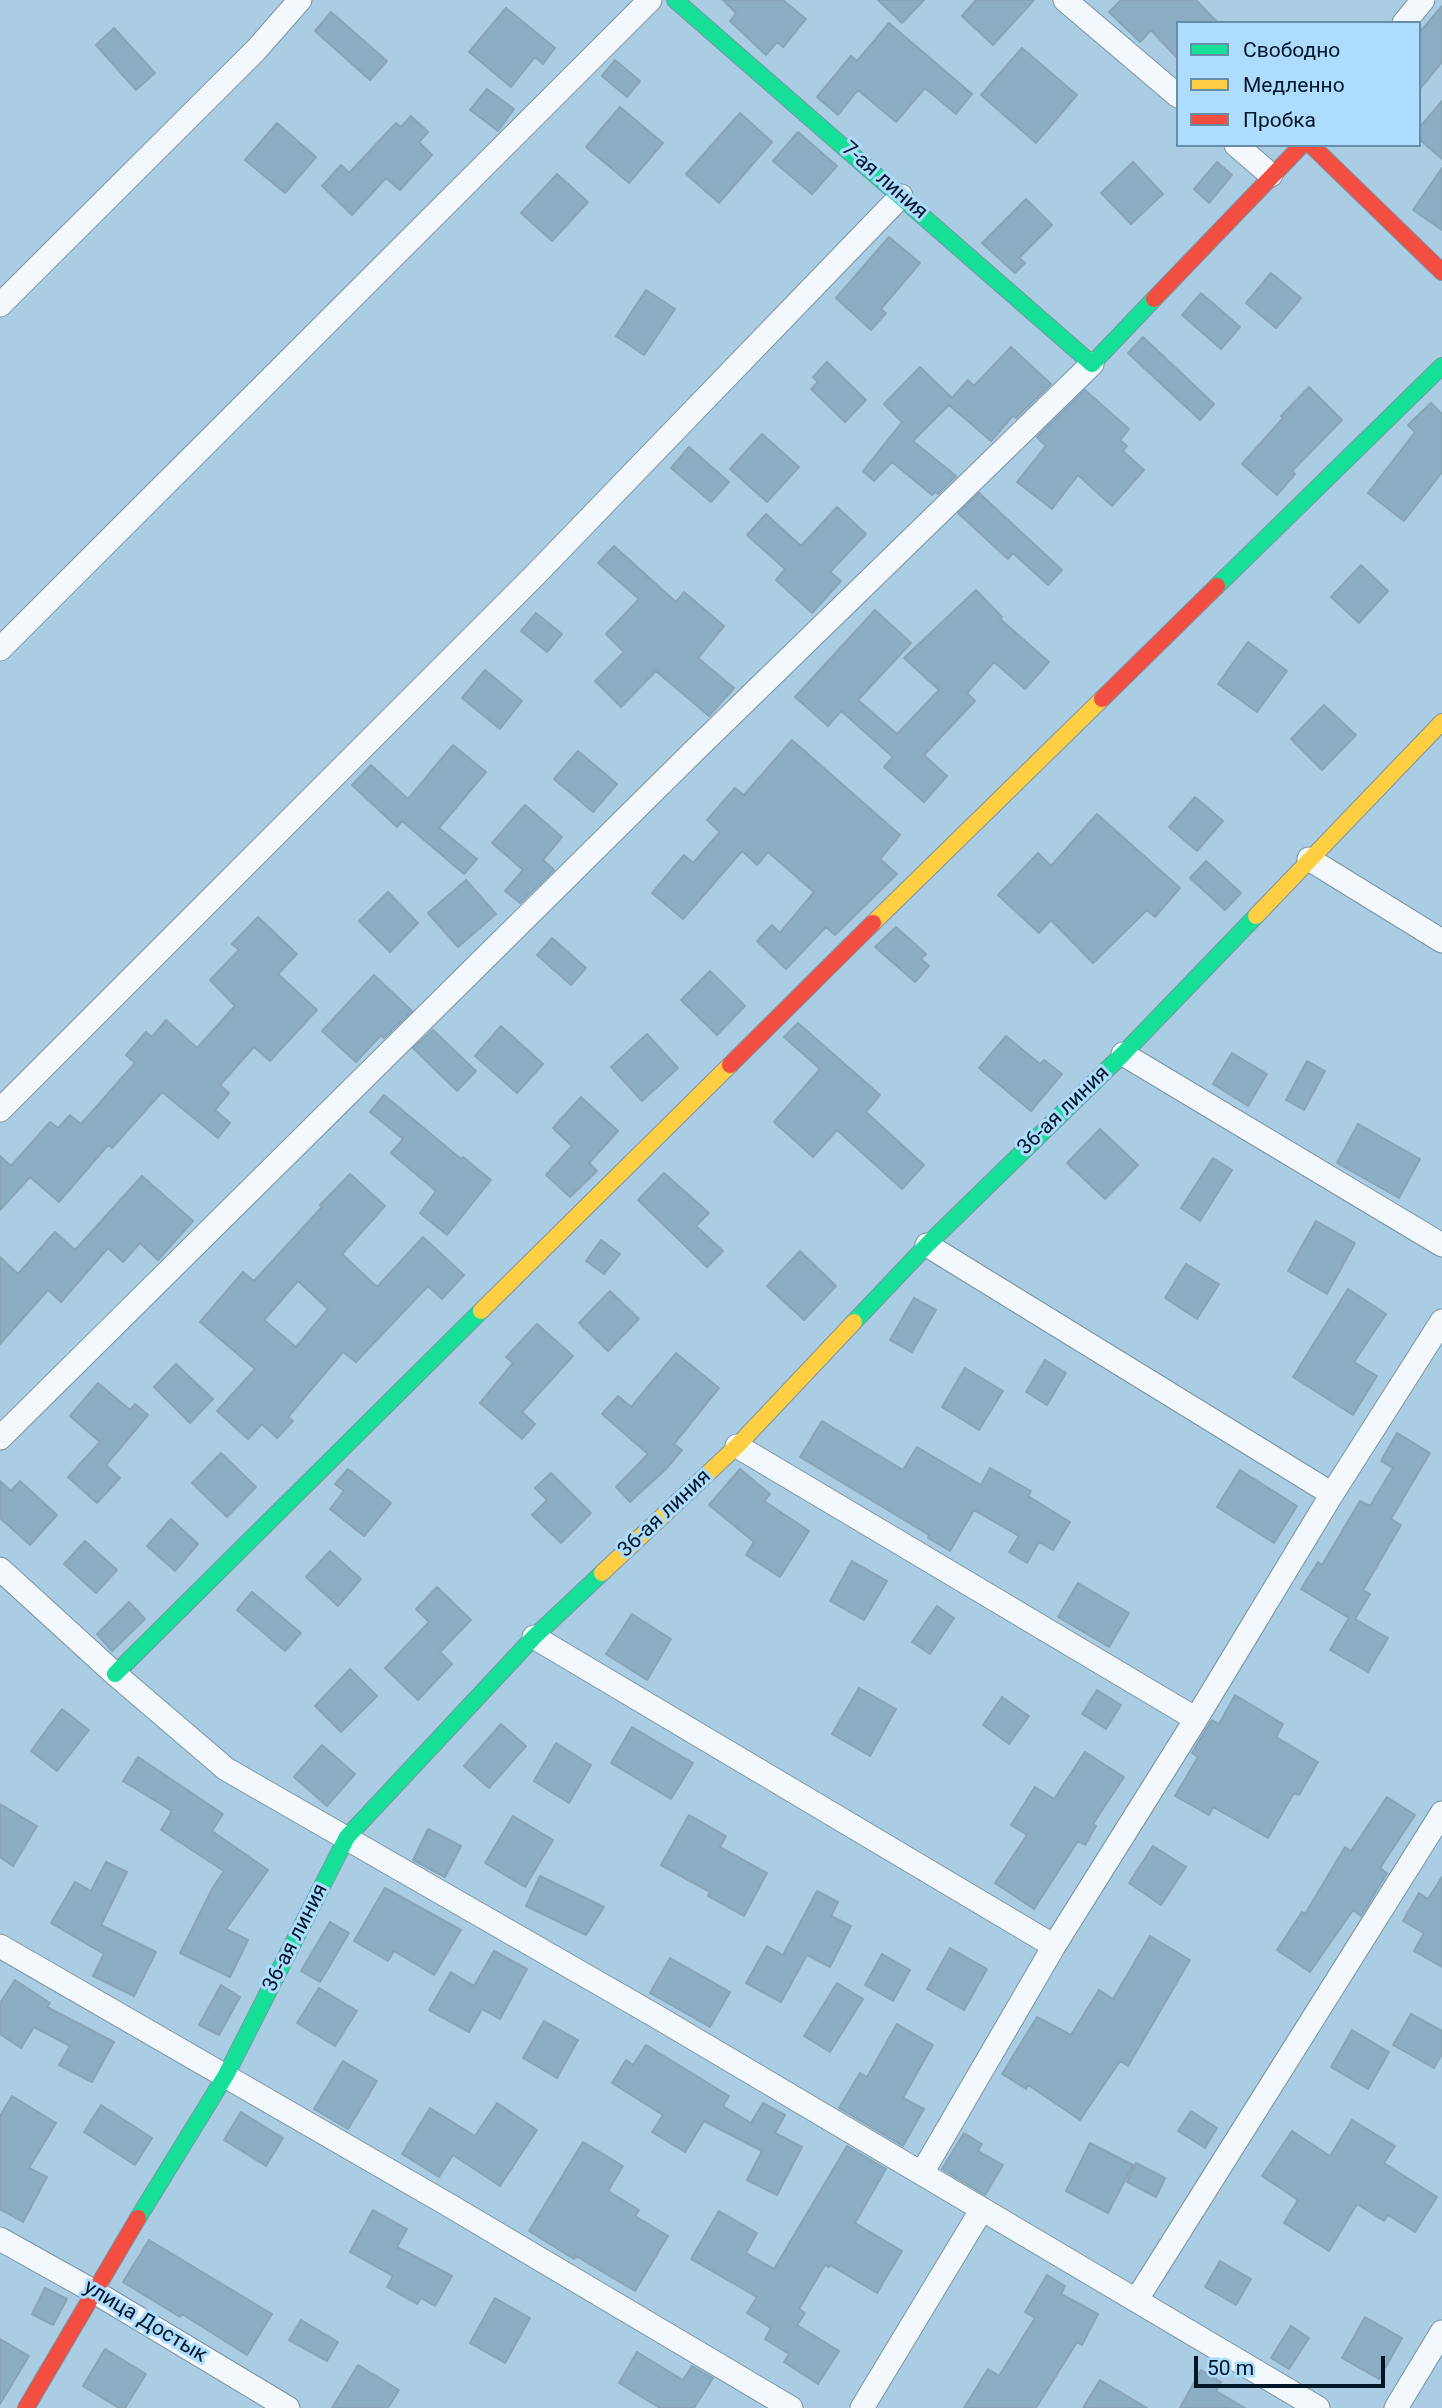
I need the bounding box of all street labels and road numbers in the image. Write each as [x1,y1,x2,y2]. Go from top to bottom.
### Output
street label: 7-ая линия [836,137,932,225]
street label: 36-ая линия [1013,1061,1115,1161]
street label: 36-ая линия [613,1465,717,1563]
street label: 36-ая линия [258,1880,334,1996]
street label: улица Достык [79,2275,211,2369]

